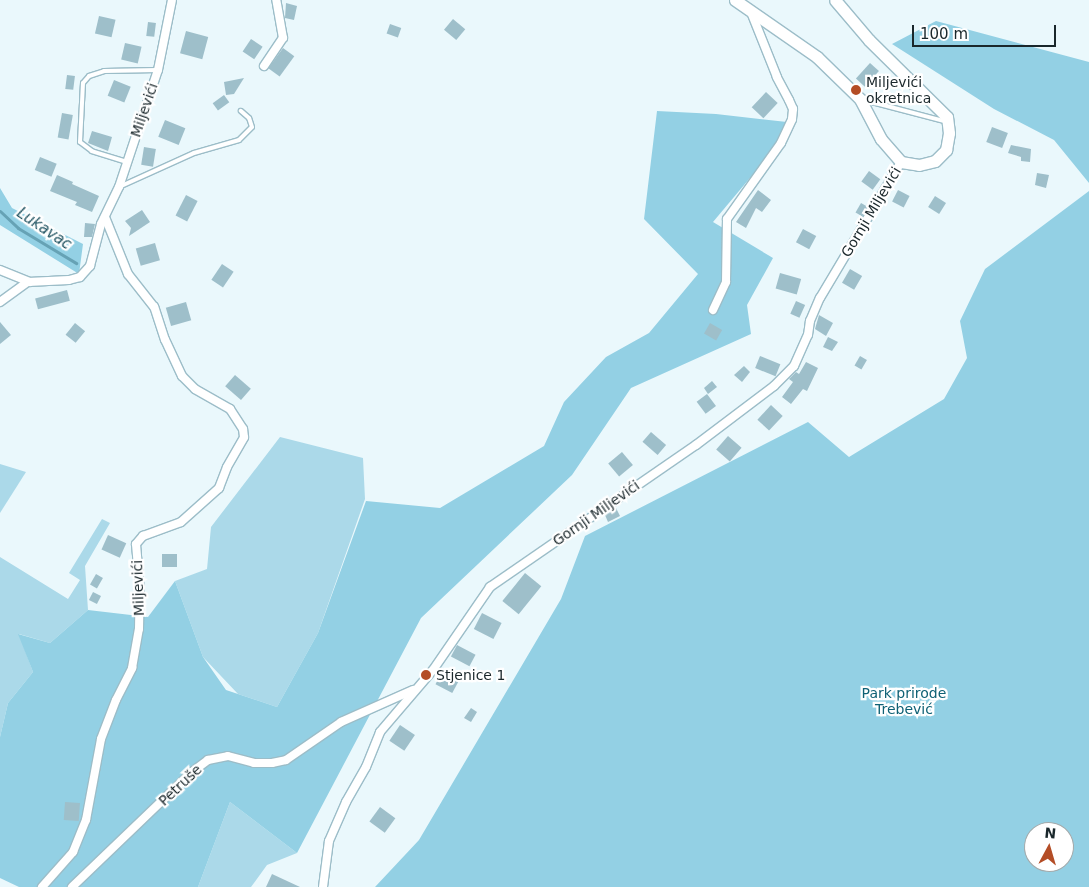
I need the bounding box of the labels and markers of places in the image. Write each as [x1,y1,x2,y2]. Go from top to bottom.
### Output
place label: Miljevići okretnica [866,74,931,106]
marker: Miljevići okretnica [850,84,862,96]
place label: Stjenice 1 [436,667,505,683]
marker: Stjenice 1 [420,669,432,681]

